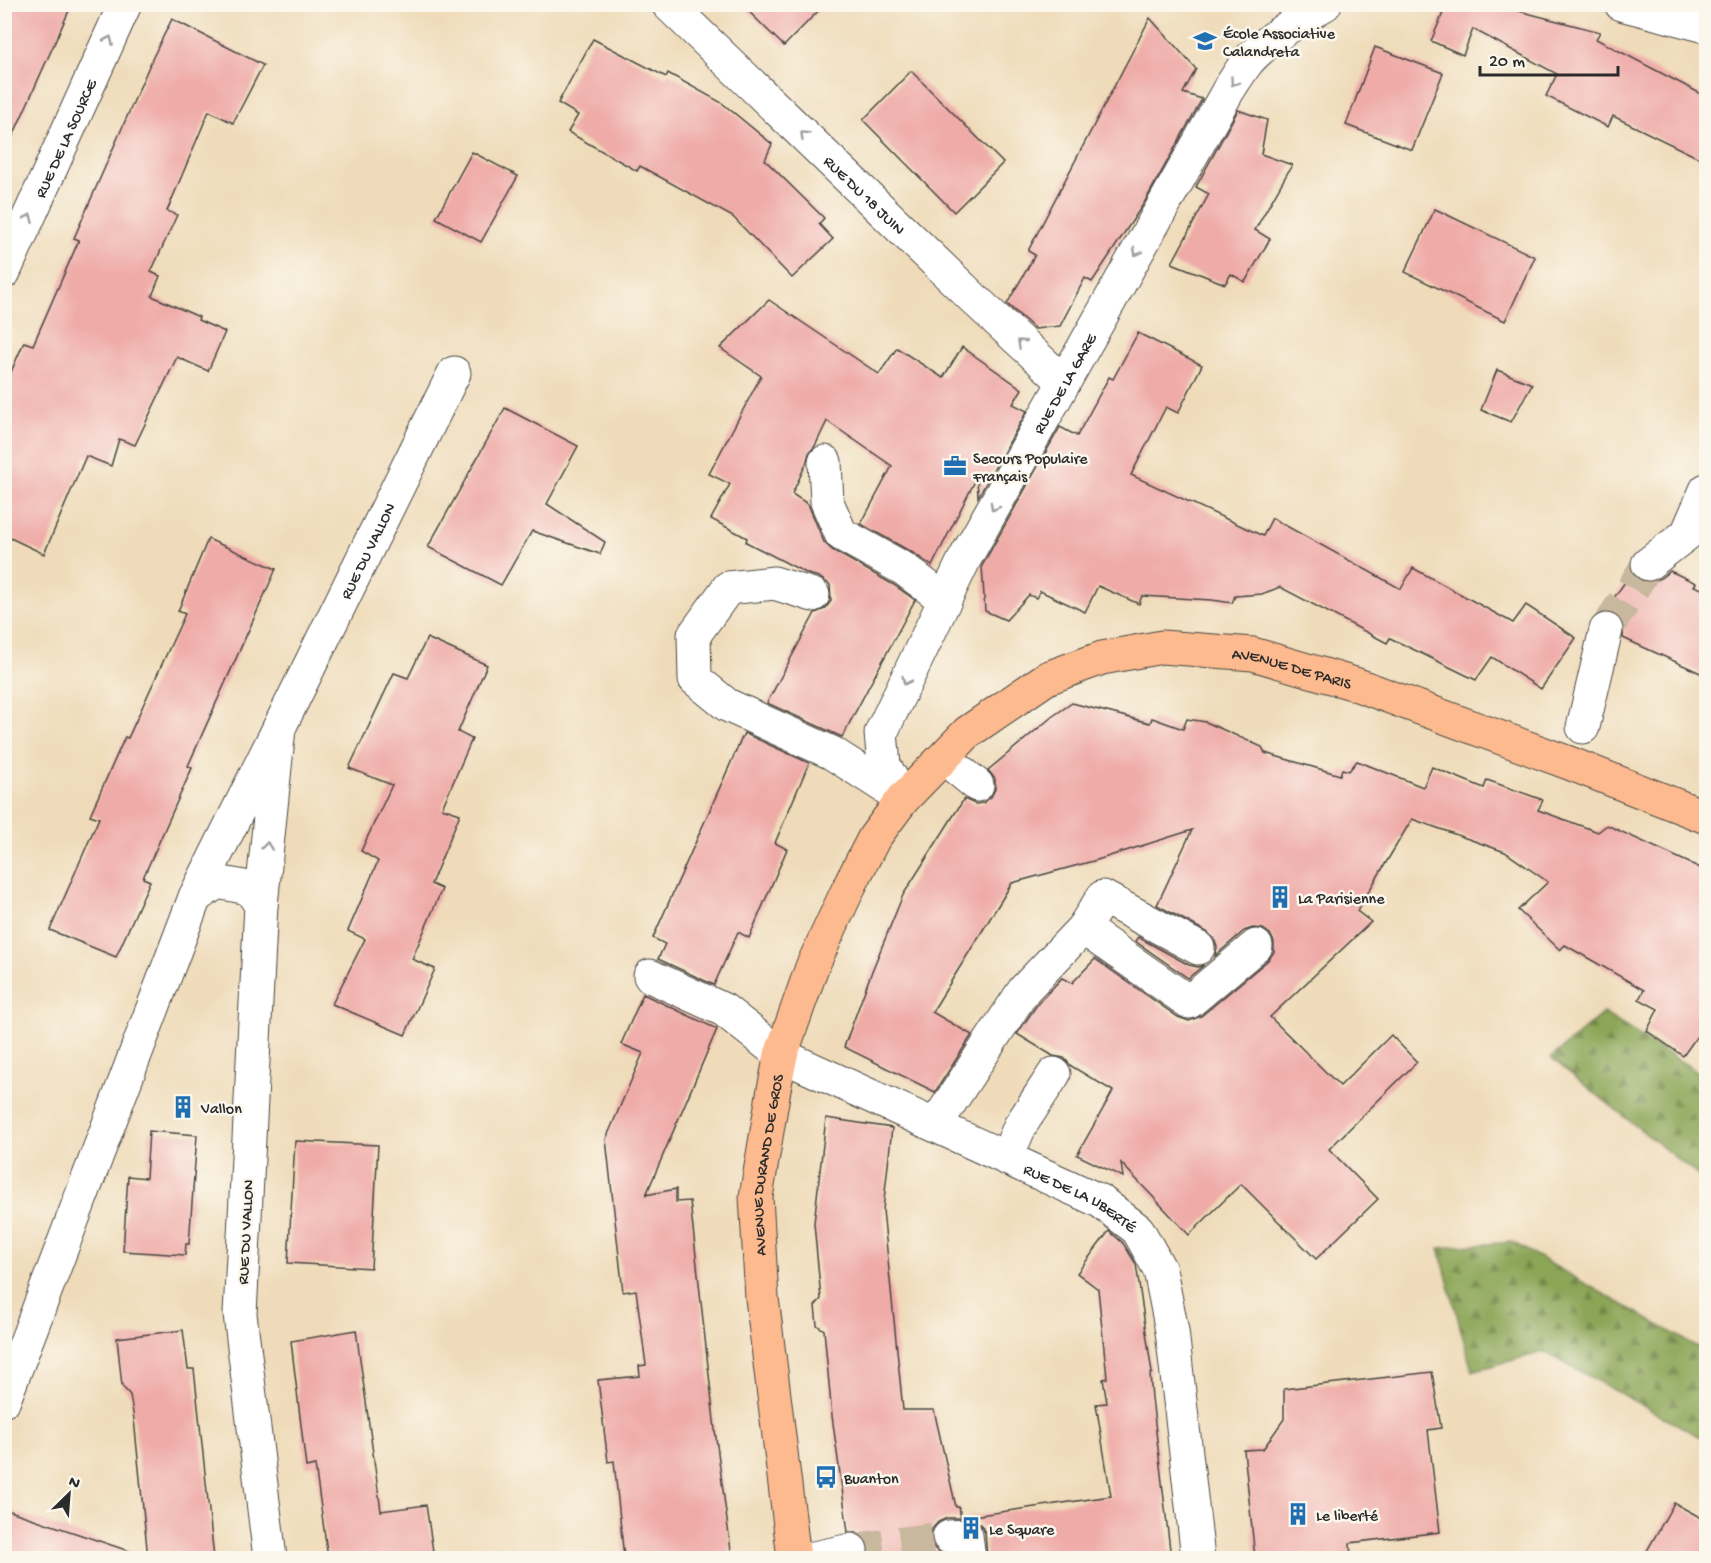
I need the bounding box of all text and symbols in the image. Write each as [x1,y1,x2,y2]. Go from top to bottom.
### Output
place label: École Associative Calandreta [1223,26,1336,63]
school or university icon: École Associative Calandreta [1192,28,1218,54]
one-way arrow [101,36,113,47]
scale bar [1480,39,1618,77]
text: 20 m [1489,52,1525,73]
street label: RUE DE LA SOURCE [33,76,103,202]
one-way arrow [1230,76,1241,87]
one-way arrow [800,131,811,142]
street label: RUE DU 18 JUIN [818,153,908,240]
one-way arrow [21,214,33,225]
one-way arrow [1133,246,1144,256]
street label: RUE DE LA GARE [1031,330,1103,438]
one-way arrow [1017,339,1028,350]
place label: Secours Populaire Français [972,451,1088,488]
office icon: Secours Populaire Français [942,453,968,479]
street label: RUE DU VALLON [338,501,401,603]
one-way arrow [990,501,1001,511]
street label: AVENUE DE PARIS [1231,646,1354,696]
one-way arrow [902,674,914,685]
one-way arrow [260,842,273,851]
building icon: La Parisienne [1267,884,1293,910]
place label: La Parisienne [1298,891,1385,910]
street label: AVENUE DURAND DE GROS [750,1072,790,1256]
building icon: Vallon [170,1094,196,1120]
place label: Vallon [200,1101,242,1120]
street label: RUE DE LA LIBERTÉ [1020,1161,1140,1239]
street label: RUE DU VALLON [235,1179,260,1285]
north arrow [39,1464,99,1524]
bus stop icon: Buanton [813,1464,839,1490]
place label: Buanton [843,1471,899,1490]
text: N [65,1473,83,1495]
building icon: Le liberté [1285,1501,1311,1527]
place label: Le liberté [1316,1508,1379,1527]
building icon: Le Square [958,1515,984,1541]
place label: Le Square [989,1522,1055,1541]

